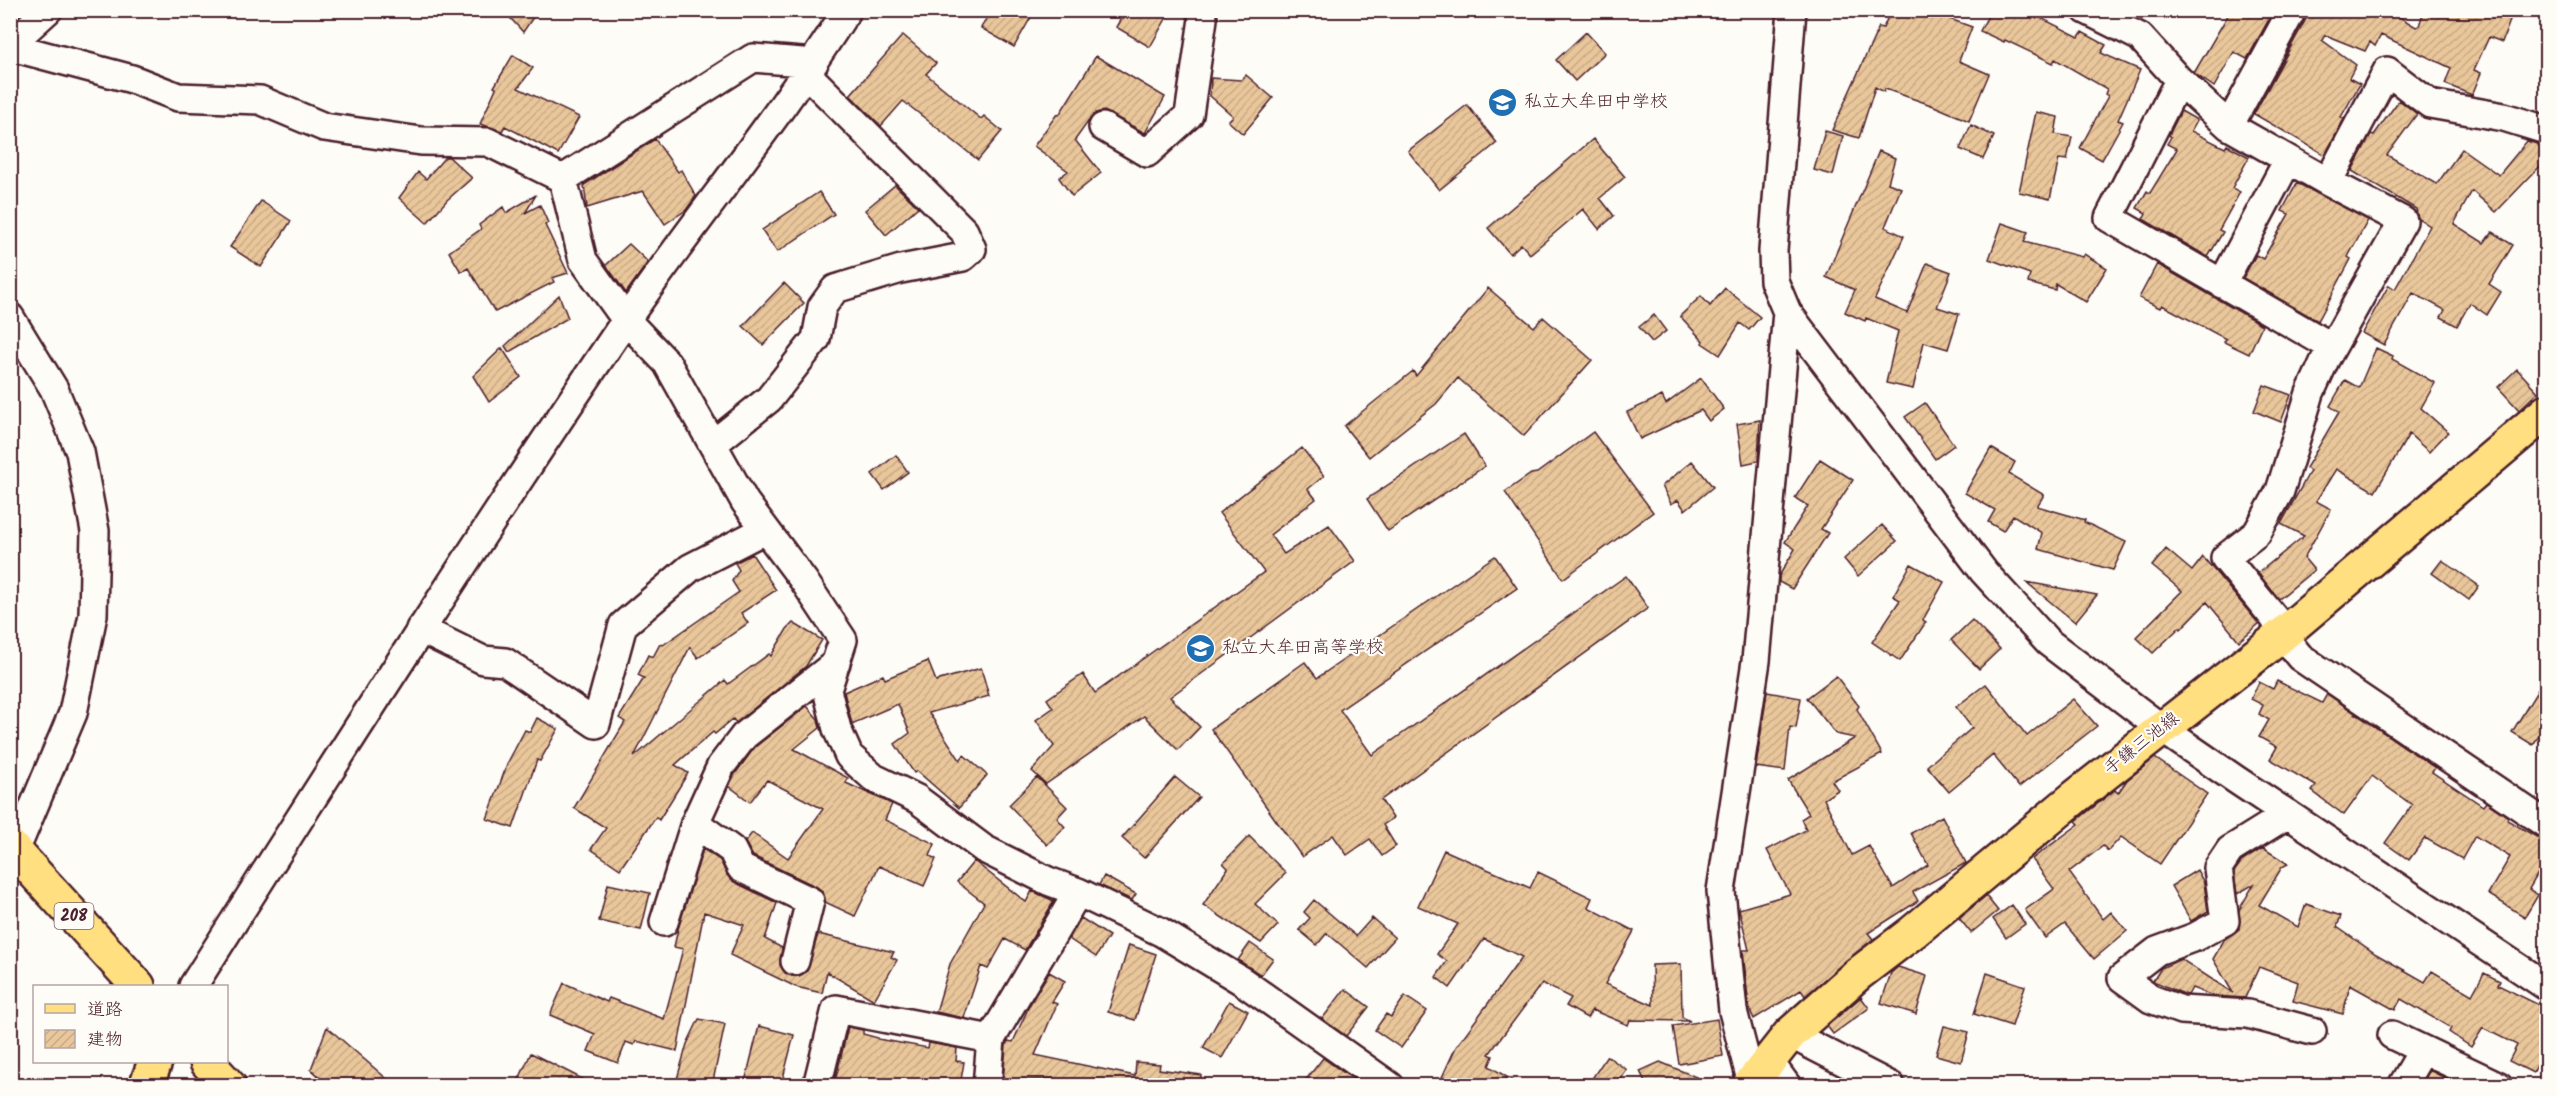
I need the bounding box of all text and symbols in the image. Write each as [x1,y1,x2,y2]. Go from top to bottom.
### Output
school or university icon: 私立大牟田中学校 [1487,86,1519,118]
place label: 私立大牟田中学校 [1524,88,1668,117]
school or university icon: 私立大牟田高等学校 [1185,632,1217,664]
place label: 私立大牟田高等学校 [1222,634,1384,663]
street label: 手鎌三池線 [2098,705,2186,783]
road number: 208 [54,903,94,929]
legend [33,985,228,1063]
text: 道路 [87,996,123,1025]
text: 建物 [87,1026,123,1055]

